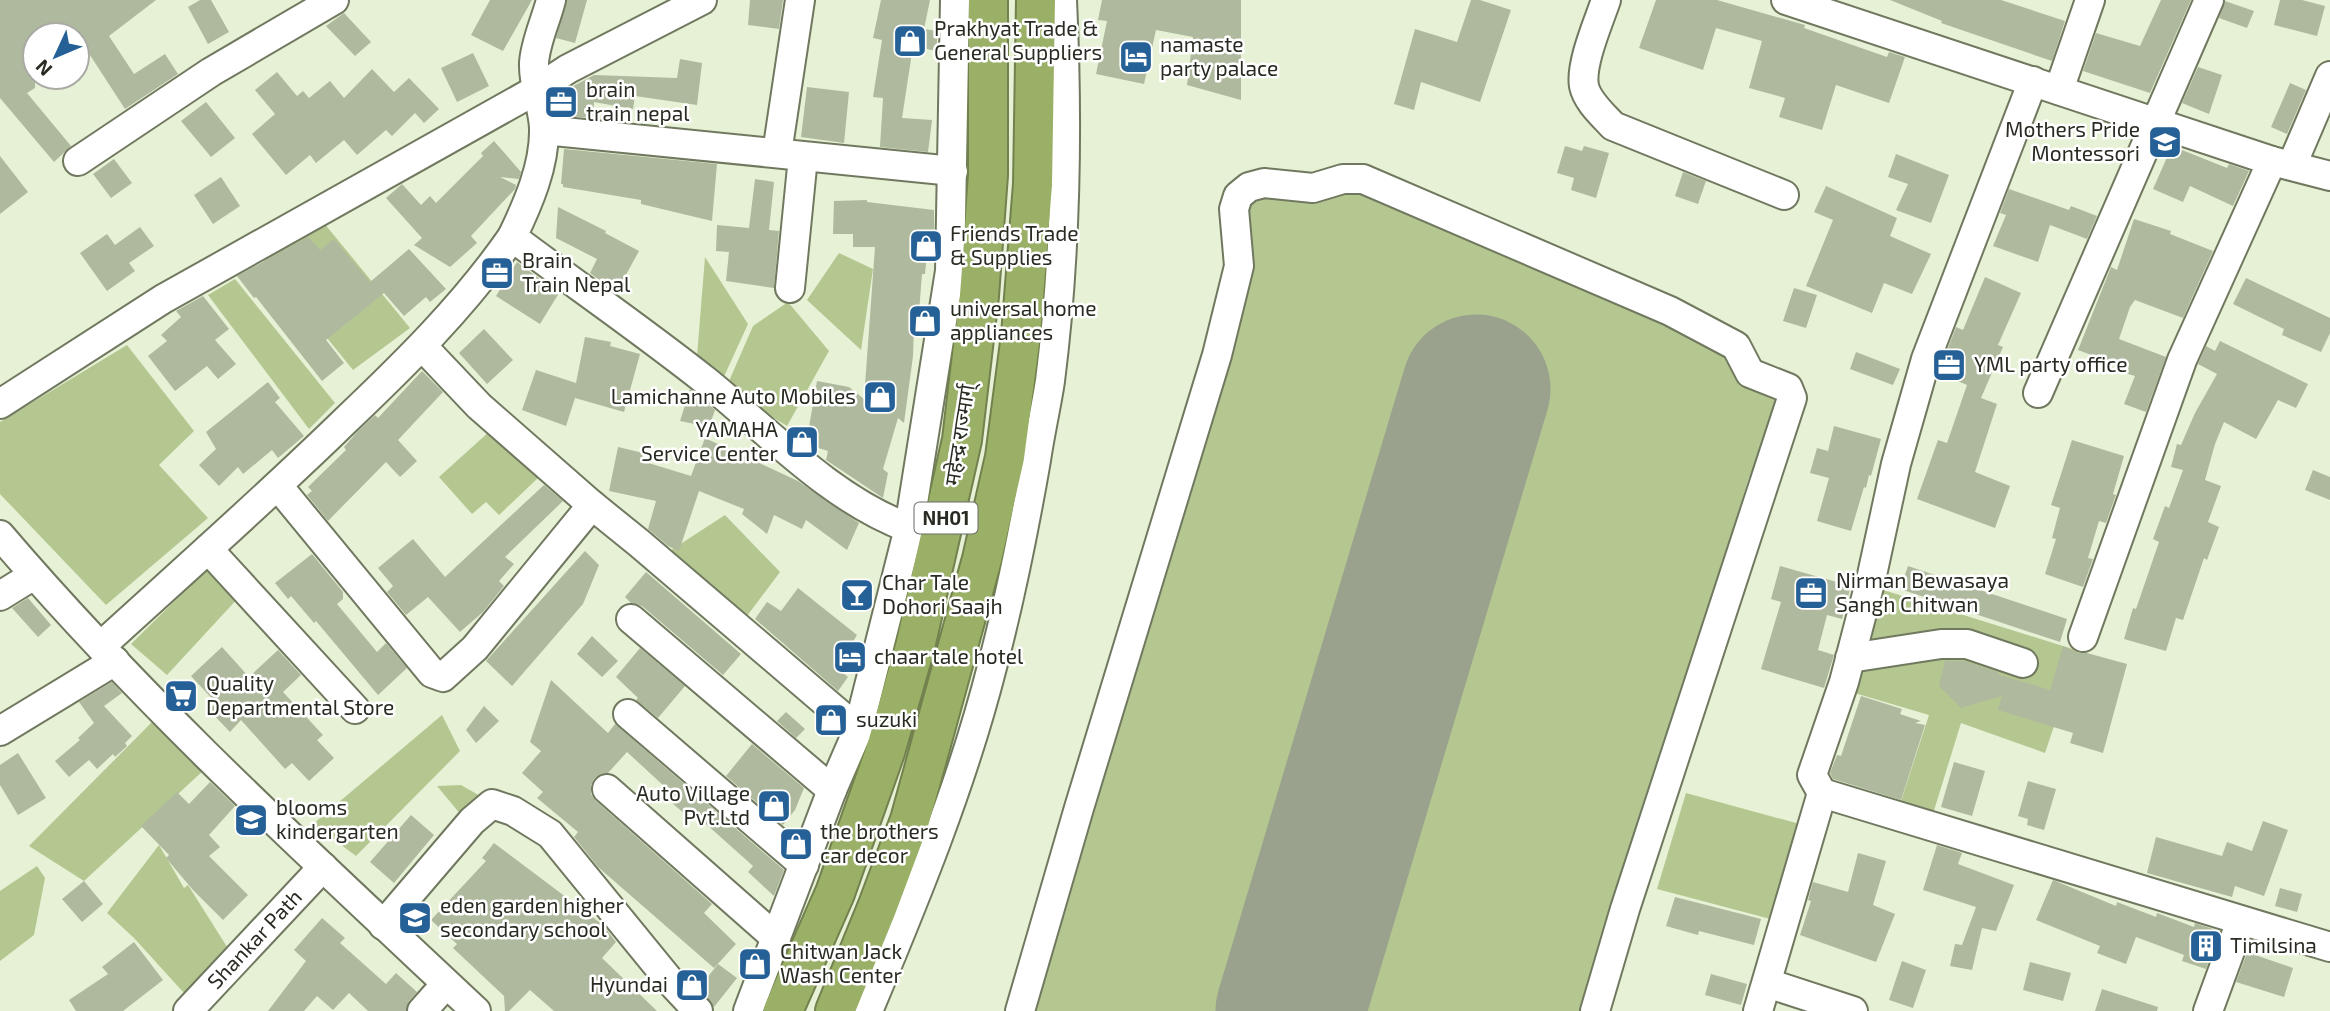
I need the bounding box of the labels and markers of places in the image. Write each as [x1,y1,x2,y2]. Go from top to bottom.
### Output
place label: Prakhyat Trade & General Suppliers [934,15,1102,64]
shop icon: Prakhyat Trade & General Suppliers [891,22,929,60]
place label: namaste party palace [1160,31,1278,80]
hotel icon: namaste party palace [1117,38,1155,76]
place label: brain train nepal [586,76,690,125]
office icon: brain train nepal [542,83,580,121]
place label: Mothers Pride Montessori [2005,116,2140,165]
school or university icon: Mothers Pride Montessori [2146,123,2184,161]
place label: Friends Trade & Supplies [950,220,1078,269]
shop icon: Friends Trade & Supplies [907,227,945,265]
place label: Brain Train Nepal [522,247,631,296]
office icon: Brain Train Nepal [478,254,516,292]
place label: universal home appliances [950,295,1096,344]
shop icon: universal home appliances [906,302,944,340]
office icon: YML party office [1930,346,1968,384]
place label: YML party office [1974,351,2128,376]
shop icon: Lamichanne Auto Mobiles [861,378,899,416]
place label: Lamichanne Auto Mobiles [611,383,856,408]
place label: YAMAHA Service Center [641,416,779,465]
shop icon: YAMAHA Service Center [783,423,821,461]
place label: Nirman Bewasaya Sangh Chitwan [1836,567,2009,616]
place label: Char Tale Dohori Saajh [882,569,1003,619]
office icon: Nirman Bewasaya Sangh Chitwan [1792,574,1830,612]
bar icon: Char Tale Dohori Saajh [838,576,876,614]
hotel icon: chaar tale hotel [831,638,869,676]
place label: chaar tale hotel [874,643,1024,668]
place label: Quality Departmental Store [206,670,394,719]
supermarket icon: Quality Departmental Store [162,677,200,715]
shop icon: suzuki [812,701,850,739]
place label: suzuki [856,706,917,731]
place label: Auto Village Pvt.Ltd [636,780,750,829]
shop icon: Auto Village Pvt.Ltd [755,787,793,825]
place label: blooms kindergarten [276,794,399,843]
school or university icon: blooms kindergarten [232,801,270,839]
place label: the brothers car decor [820,818,939,867]
shop icon: the brothers car decor [777,825,815,863]
place label: eden garden higher secondary school [440,892,625,941]
school or university icon: eden garden higher secondary school [396,899,434,937]
building icon: Timilsina [2187,927,2225,965]
place label: Timilsina [2230,932,2317,957]
place label: Chitwan Jack Wash Center [780,938,903,987]
shop icon: Chitwan Jack Wash Center [736,945,774,983]
shop icon: Hyundai [673,966,711,1004]
place label: Hyundai [590,971,668,996]

